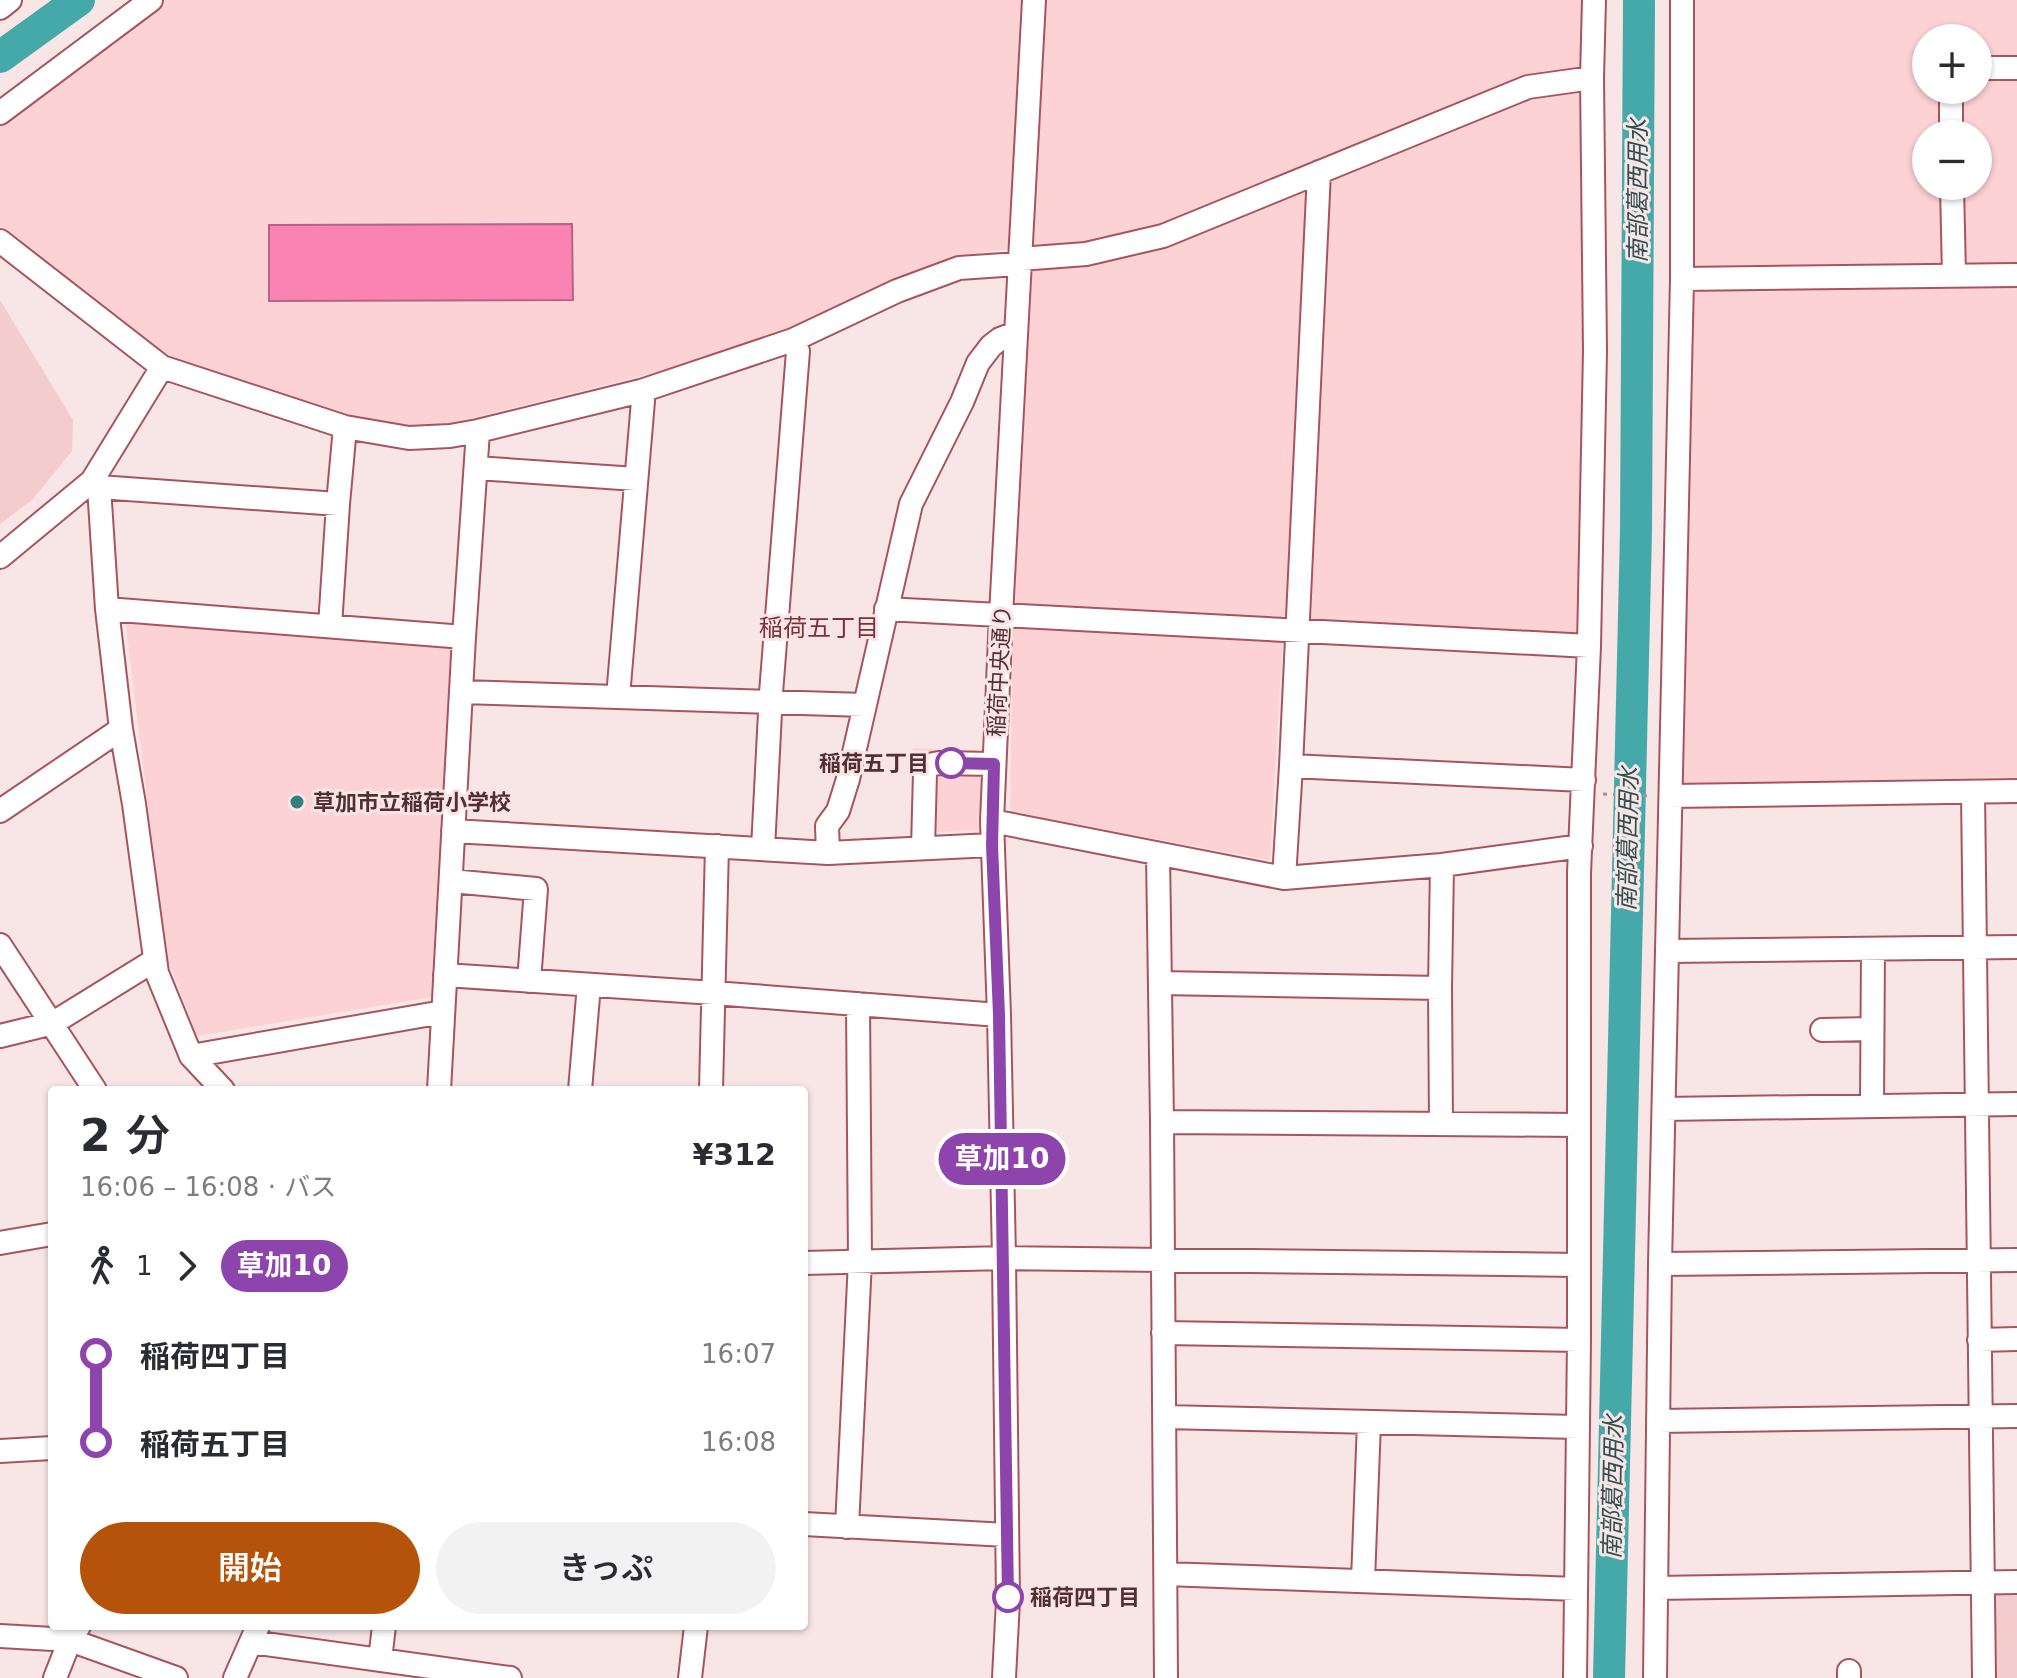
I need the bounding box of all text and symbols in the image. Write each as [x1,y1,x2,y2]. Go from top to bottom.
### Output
map controls [1912,24,1992,200]
button: + [1912,24,1992,104]
water label: 南部葛西用水 [1624,116,1652,263]
button: − [1912,120,1992,200]
street label: 稲荷中央通り [984,604,1015,738]
district label: 稲荷五丁目 [759,614,879,642]
marker: 稲荷五丁目 [936,748,966,778]
place label: 稲荷五丁目 [819,751,929,776]
water label: 南部葛西用水 [1613,764,1643,911]
place label: 草加市立稲荷小学校 [313,790,511,815]
marker: 草加市立稲荷小学校 [288,793,306,811]
text: 2 分 [80,1110,170,1161]
line badge: 草加10 [946,1133,1058,1185]
text: ¥312 [693,1137,776,1172]
text: 草加10 [955,1142,1049,1175]
text: 16:06 – 16:08 · バス [80,1172,336,1202]
icon: walk [80,1244,124,1288]
icon: forward [165,1244,209,1288]
text: 草加10 [237,1249,332,1282]
text: 1 [136,1251,153,1281]
text: 稲荷四丁目 [140,1339,290,1374]
text: 16:07 [701,1339,776,1369]
water label: 南部葛西用水 [1598,1412,1628,1559]
text: 稲荷五丁目 [140,1427,290,1462]
text: 16:08 [701,1427,776,1457]
button: 開始 [80,1522,420,1614]
button: きっぷ [436,1522,776,1614]
marker: 稲荷四丁目 [993,1582,1023,1612]
place label: 稲荷四丁目 [1030,1585,1140,1610]

